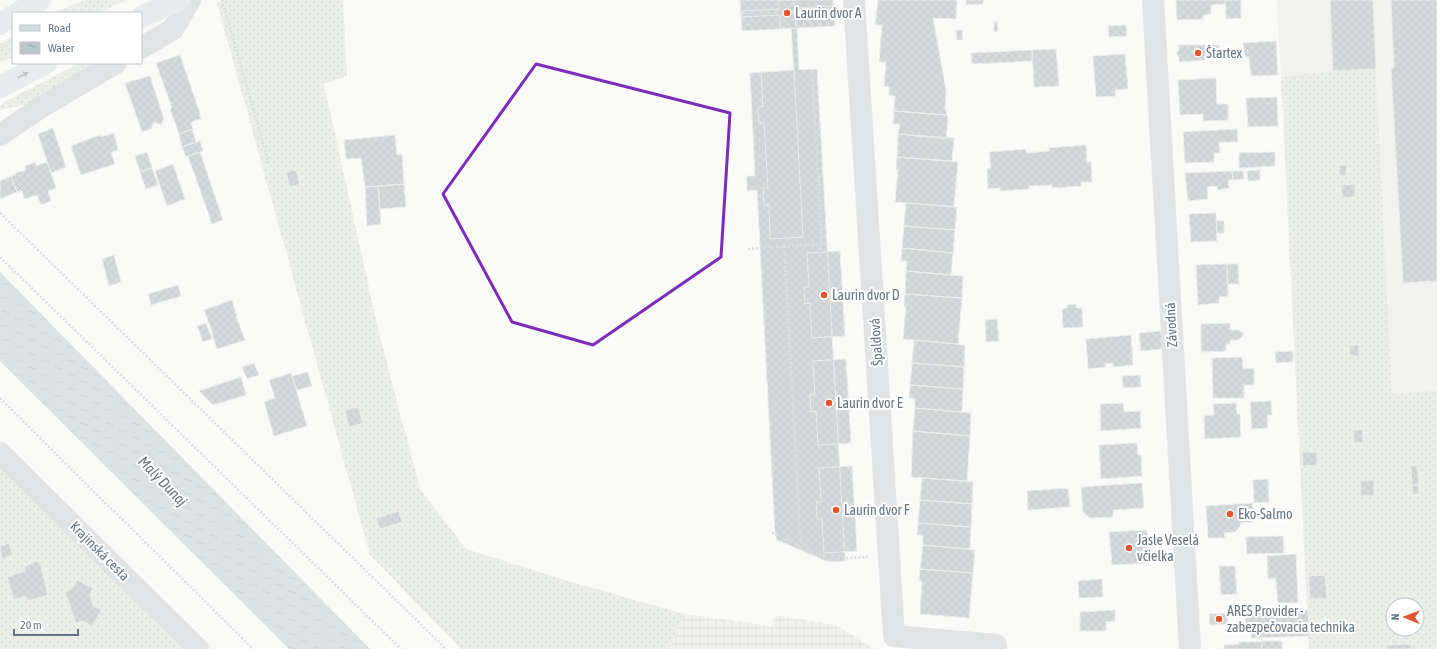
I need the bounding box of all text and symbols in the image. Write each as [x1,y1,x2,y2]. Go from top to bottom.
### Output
place label: Laurin dvor A [795,5,862,21]
marker: Laurin dvor A [782,8,792,18]
legend [12,12,142,64]
text: Road [48,21,71,35]
text: Water [48,41,75,55]
place label: Štartex [1206,45,1243,61]
marker: Štartex [1193,48,1203,58]
one-way arrow [17,72,29,78]
place label: Laurin dvor D [832,287,900,303]
marker: Laurin dvor D [819,290,829,300]
street label: Závodná [1162,302,1180,348]
street label: Špaldová [866,318,886,366]
place label: Laurin dvor E [837,395,903,411]
marker: Laurin dvor E [824,398,834,408]
water label: Malý Dunaj [135,453,191,510]
place label: Laurin dvor F [844,502,910,518]
marker: Laurin dvor F [831,505,841,515]
place label: Eko-Salmo [1238,506,1293,522]
marker: Eko-Salmo [1225,509,1235,519]
street label: Krajinská cesta [67,518,133,584]
place label: Jasle Veselá včielka [1137,532,1199,564]
marker: Jasle Veselá včielka [1124,543,1134,553]
north arrow [1385,597,1425,637]
place label: ARES Provider - zabezpečovacia technika [1227,603,1355,635]
scale bar [14,611,78,637]
text: N [1389,613,1401,620]
marker: ARES Provider - zabezpečovacia technika [1214,614,1224,624]
text: 20 m [20,618,42,632]

